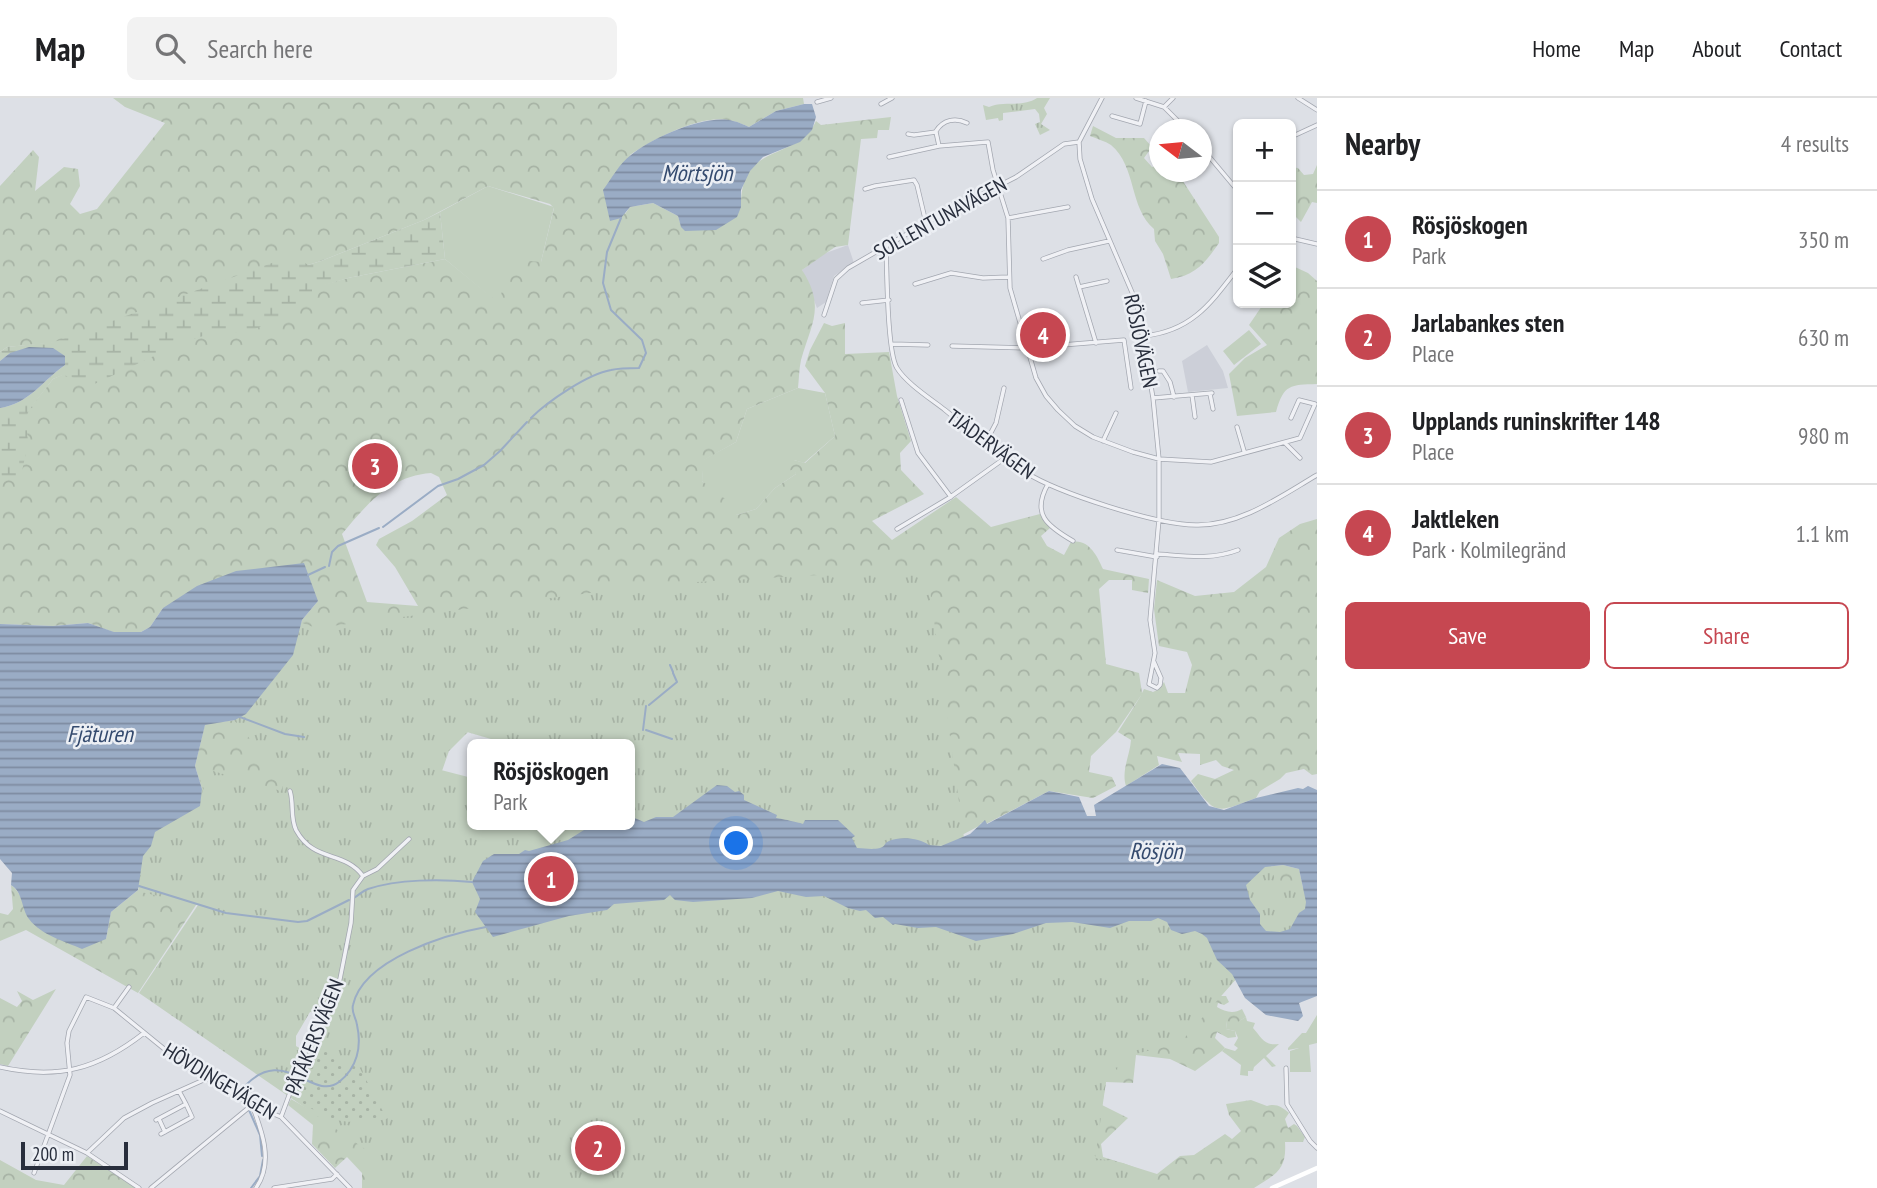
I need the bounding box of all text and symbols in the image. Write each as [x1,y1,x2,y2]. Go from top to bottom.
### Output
search box [127,17,617,80]
text: Map [35,27,85,70]
icon: search [151,29,189,67]
text: Search here [207,32,313,65]
text: Home [1532,33,1581,64]
text: Map [1619,33,1654,64]
text: About [1692,33,1741,64]
text: Contact [1779,33,1842,64]
north arrow [1149,119,1212,182]
map controls [1233,119,1296,308]
button: + [1233,119,1296,182]
text: Nearby [1345,124,1420,163]
text: 4 results [1781,129,1849,158]
water label: Mörtsjön [662,158,734,187]
street label: SOLLENTUNAVÄGEN [869,170,1011,266]
button: − [1233,182,1296,245]
text: Rösjöskogen [1412,208,1528,241]
text: 1 [1363,225,1374,254]
text: 350 m [1798,225,1849,254]
text: Park [1412,241,1446,270]
button: layers [1233,245,1296,308]
street label: RÖSJÖVÄGEN [1118,292,1164,390]
text: Jarlabankes sten [1412,306,1564,339]
pin: 4 [1020,309,1066,361]
text: 2 [1363,323,1374,352]
text: 630 m [1798,323,1849,352]
text: Place [1412,339,1454,368]
street label: TJÄDERVÄGEN [942,403,1040,485]
text: Upplands runinskrifter 148 [1412,404,1661,437]
text: 3 [1363,421,1374,450]
text: 980 m [1798,421,1849,450]
text: Place [1412,437,1454,466]
pin: 3 [352,440,398,492]
text: Jaktleken [1412,502,1499,535]
text: 4 [1363,519,1374,548]
text: 1.1 km [1795,519,1849,548]
text: Park · Kolmilegränd [1412,535,1566,564]
button: Save [1345,602,1590,669]
button: Share [1604,602,1849,669]
water label: Fjäturen [67,719,135,748]
popup [467,739,635,830]
text: Rösjöskogen [493,754,609,787]
text: Park [493,787,527,816]
your location [719,826,753,860]
water label: Rösjön [1130,836,1184,865]
pin: 1 [528,853,574,905]
street label: PÅTÅKERSVÄGEN [278,975,350,1099]
street label: HÖVDINGEVÄGEN [158,1037,282,1125]
pin: 2 [575,1122,621,1174]
scale bar [21,1139,128,1171]
text: 200 m [32,1142,74,1166]

